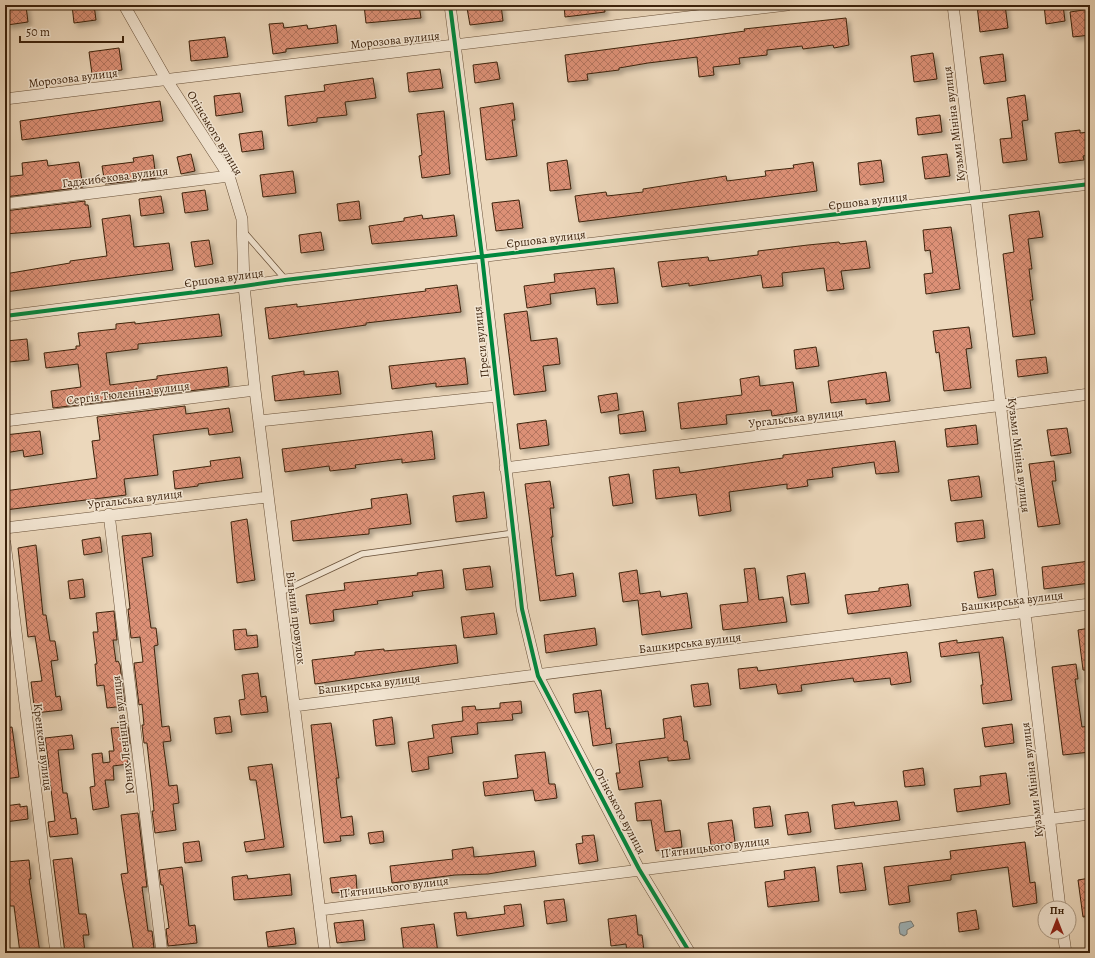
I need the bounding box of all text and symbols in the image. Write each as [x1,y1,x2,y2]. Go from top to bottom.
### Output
scale bar [20,18,123,44]
text: 50 m [26,24,50,40]
street label: Морозова вулиця [350,27,441,53]
street label: Морозова вулиця [27,65,119,91]
street label: Кузьми Мініна вулиця [939,65,969,182]
street label: Огінського вулиця [183,88,247,179]
street label: Гаджибекова вулиця [61,163,169,191]
street label: Єршова вулиця [827,188,909,214]
street label: Єршова вулиця [505,226,587,252]
street label: Єршова вулиця [183,264,265,291]
street label: Преси вулиця [469,305,493,378]
street label: Сергія Тюленіна вулиця [66,377,191,408]
street label: Кузьми Мініна вулиця [1004,397,1034,514]
street label: Ургальська вулиця [748,404,845,432]
street label: Ургальська вулиця [87,485,184,513]
street label: Вільний провулок [282,571,310,665]
street label: Башкирська вулиця [960,587,1064,615]
street label: Башкирська вулиця [638,629,742,657]
street label: Башкирська вулиця [317,670,421,698]
street label: Юних Ленінців вулиця [108,675,138,795]
street label: Кренкеля вулиця [30,702,56,792]
street label: Кузьми Мініна вулиця [1017,721,1047,838]
street label: Огінського вулиця [590,765,650,857]
street label: П’ятницького вулиця [660,832,771,862]
street label: П’ятницького вулиця [339,872,450,902]
north arrow [1037,900,1077,940]
text: Пн [1050,903,1065,918]

